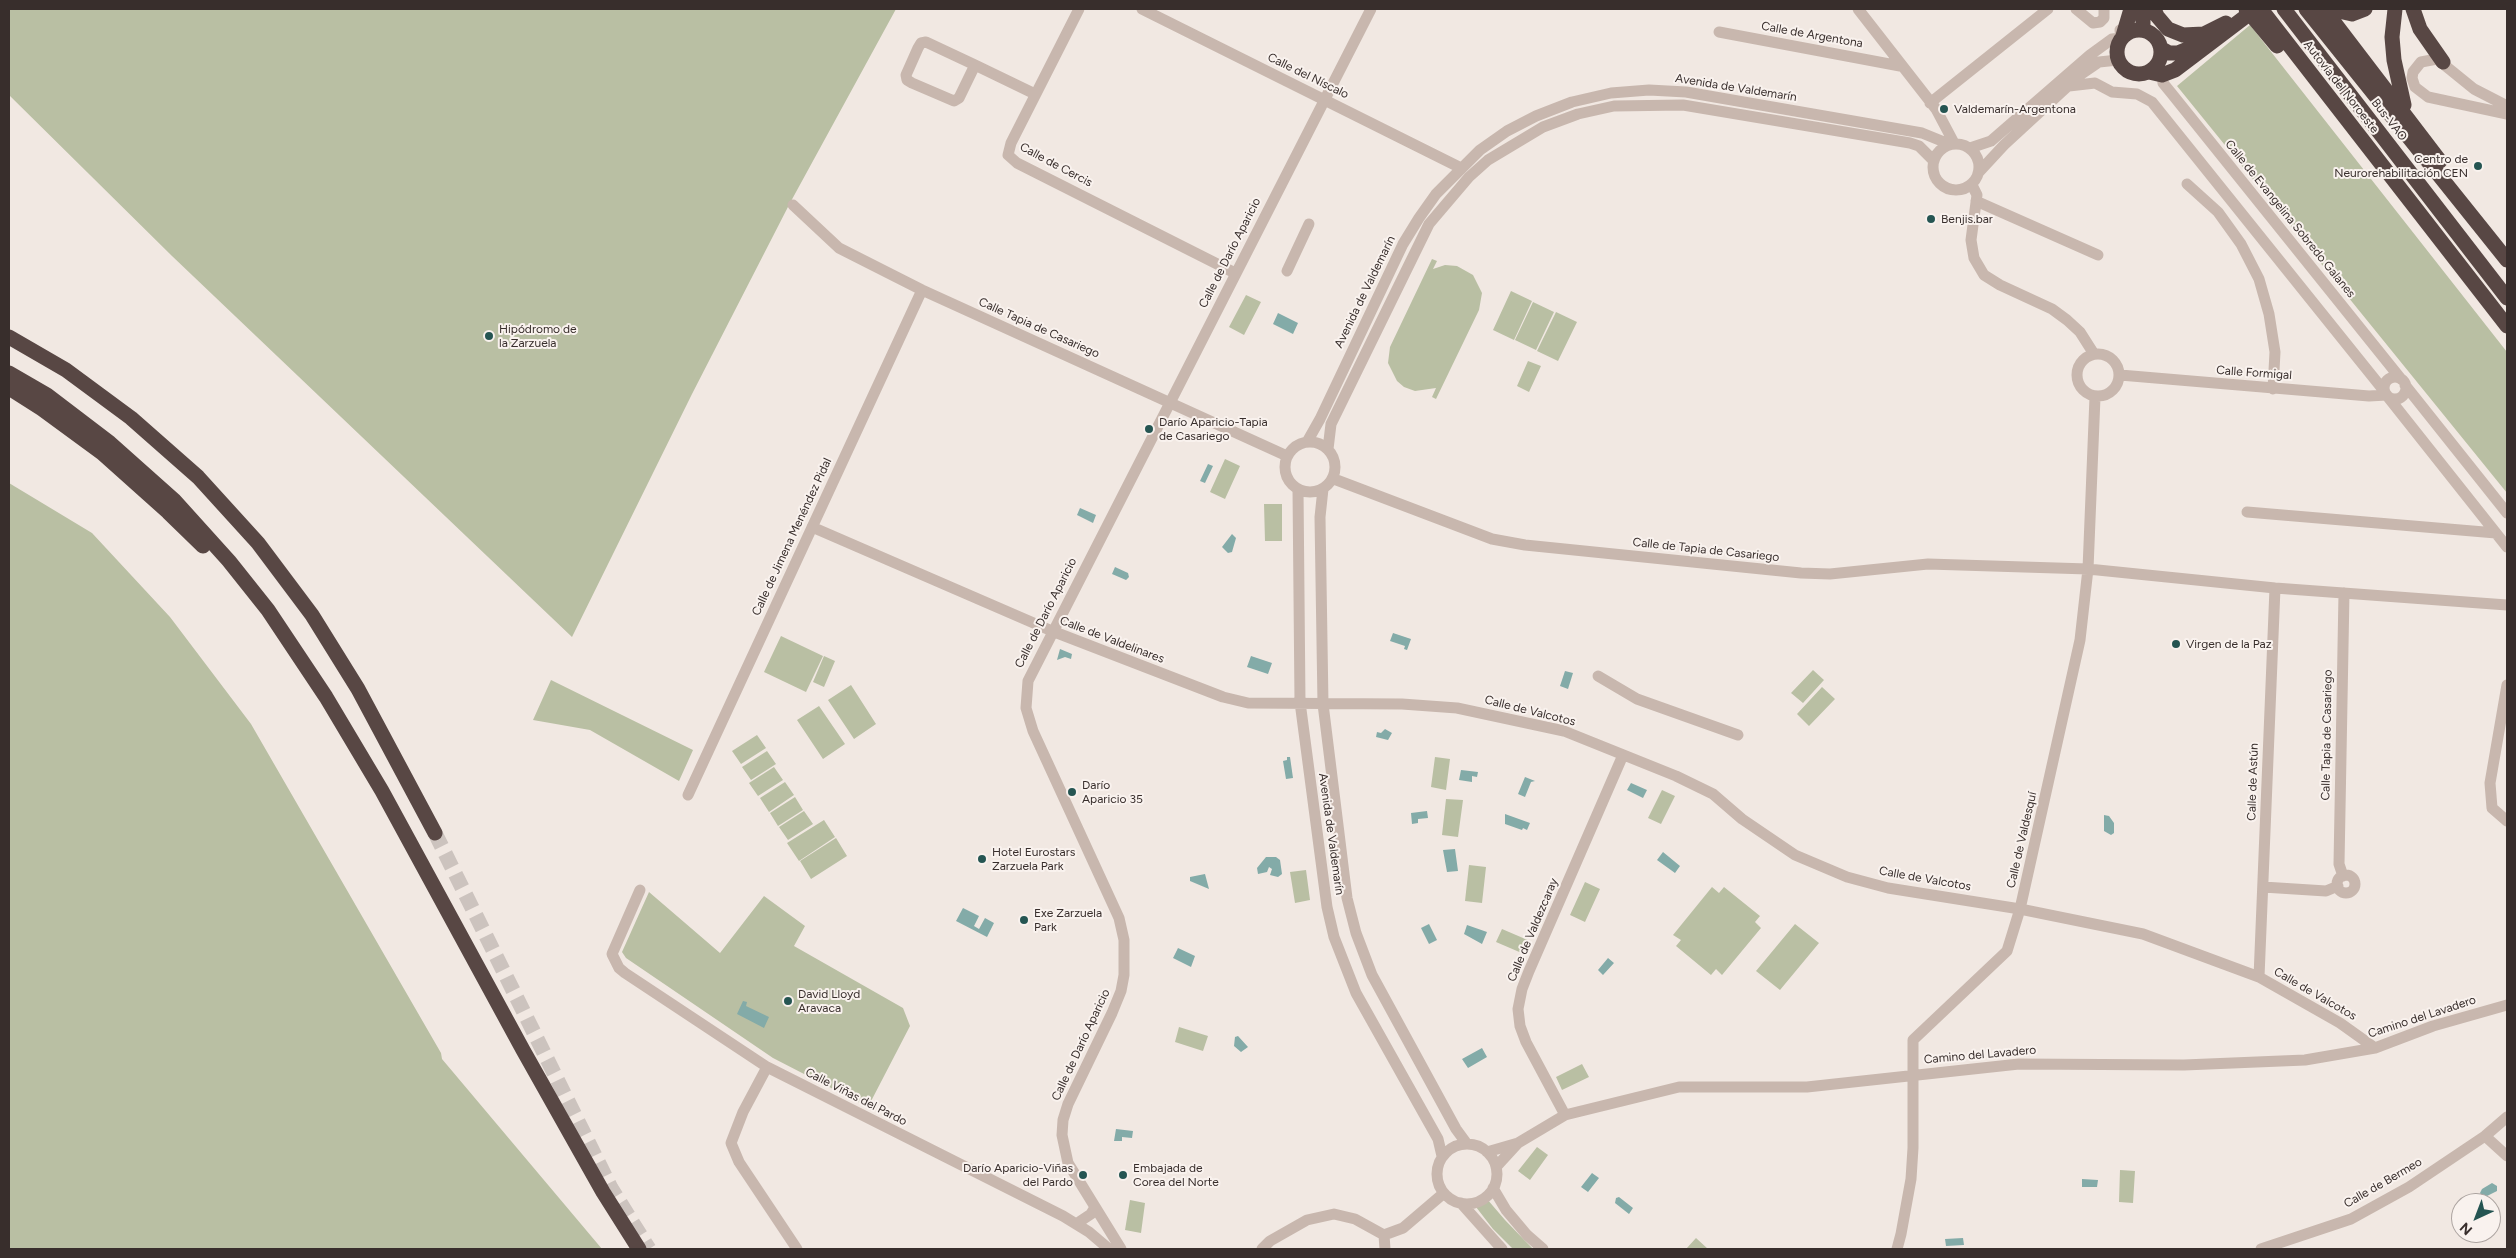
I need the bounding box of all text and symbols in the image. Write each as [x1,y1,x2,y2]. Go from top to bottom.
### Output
street label: Calle de Argentona [1760,19,1864,51]
street label: Autovía del Noroeste [2300,38,2382,136]
street label: Calle del Níscalo [1265,50,1351,102]
street label: Avenida de Valdemarín [1674,71,1798,105]
street label: Bus-VAO [2368,96,2410,144]
place label: Valdemarín-Argentona [1954,102,2076,116]
marker: Valdemarín-Argentona [1938,103,1950,115]
street label: Calle de Evangelina Sobredo Galanes [2222,137,2358,301]
street label: Calle de Cercis [1017,140,1095,190]
place label: Centro de Neurorehabilitación CEN [2334,152,2468,180]
marker: Centro de Neurorehabilitación CEN [2472,160,2484,172]
street label: Calle de Darío Aparicio [1196,196,1264,310]
place label: Benjis.bar [1941,212,1993,226]
marker: Benjis.bar [1925,213,1937,225]
street label: Avenida de Valdemarín [1332,234,1398,350]
street label: Calle Tapia de Casariego [976,295,1102,361]
place label: Hipódromo de la Zarzuela [499,322,577,350]
marker: Hipódromo de la Zarzuela [483,330,495,342]
street label: Calle Formigal [2216,363,2292,383]
place label: Darío Aparicio-Tapia de Casariego [1159,415,1268,443]
marker: Darío Aparicio-Tapia de Casariego [1143,423,1155,435]
street label: Calle de Jimena Menéndez Pidal [749,456,835,618]
street label: Calle de Tapia de Casariego [1632,535,1780,565]
street label: Calle de Darío Aparicio [1012,556,1080,670]
street label: Calle de Valdelinares [1058,613,1166,667]
place label: Virgen de la Paz [2186,637,2272,651]
marker: Virgen de la Paz [2170,638,2182,650]
street label: Calle Tapia de Casariego [2319,669,2335,801]
street label: Calle de Valcotos [1483,693,1577,729]
street label: Calle de Astún [2244,743,2262,821]
street label: Avenida de Valdemarín [1315,772,1347,896]
place label: Darío Aparicio 35 [1082,778,1143,806]
marker: Darío Aparicio 35 [1066,786,1078,798]
street label: Calle de Valdesquí [2004,790,2040,890]
place label: Hotel Eurostars Zarzuela Park [992,845,1075,873]
marker: Hotel Eurostars Zarzuela Park [976,853,988,865]
street label: Calle de Valcotos [1878,864,1972,894]
street label: Calle de Valdezcaray [1505,876,1561,984]
place label: Exe Zarzuela Park [1034,906,1102,934]
marker: Exe Zarzuela Park [1018,914,1030,926]
street label: Calle de Valcotos [2271,964,2359,1024]
place label: David Lloyd Aravaca [798,987,860,1015]
street label: Calle de Darío Aparicio [1049,987,1113,1103]
street label: Camino del Lavadero [2366,993,2478,1041]
marker: David Lloyd Aravaca [782,995,794,1007]
street label: Camino del Lavadero [1923,1043,2037,1067]
street label: Calle Viñas del Pardo [803,1065,909,1129]
street label: Calle de Bermeo [2341,1155,2425,1211]
place label: Darío Aparicio-Viñas del Pardo [963,1161,1073,1189]
place label: Embajada de Corea del Norte [1133,1161,1219,1189]
marker: Darío Aparicio-Viñas del Pardo [1077,1169,1089,1181]
marker: Embajada de Corea del Norte [1117,1169,1129,1181]
north arrow [2451,1193,2501,1243]
text: N [2456,1219,2476,1239]

